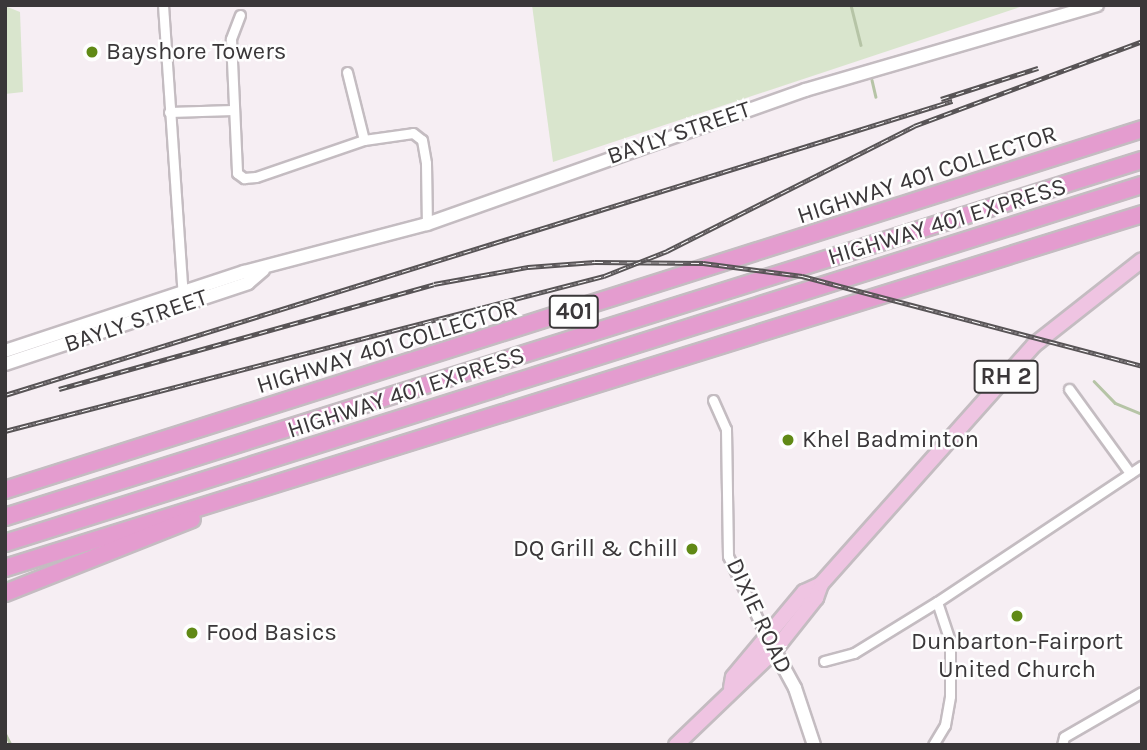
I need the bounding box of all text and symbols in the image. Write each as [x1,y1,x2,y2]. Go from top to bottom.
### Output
place label: Bayshore Towers [106,38,286,66]
marker: Bayshore Towers [84,44,100,60]
street label: BAYLY STREET [603,95,755,171]
street label: HIGHWAY 401 COLLECTOR [794,119,1060,231]
street label: HIGHWAY 401 EXPRESS [824,172,1070,272]
street label: BAYLY STREET [60,283,212,359]
road number: 401 [548,292,600,332]
street label: HIGHWAY 401 COLLECTOR [253,294,521,400]
street label: HIGHWAY 401 EXPRESS [284,341,528,445]
road number: RH 2 [973,358,1039,396]
place label: Khel Badminton [802,426,979,454]
marker: Khel Badminton [780,432,796,448]
place label: DQ Grill & Chill [513,535,678,563]
marker: DQ Grill & Chill [684,541,700,557]
street label: DIXIE ROAD [720,554,798,678]
marker: Dunbarton-Fairport United Church [1009,608,1025,624]
place label: Food Basics [206,619,337,647]
marker: Food Basics [184,625,200,641]
place label: Dunbarton-Fairport United Church [911,628,1123,684]

